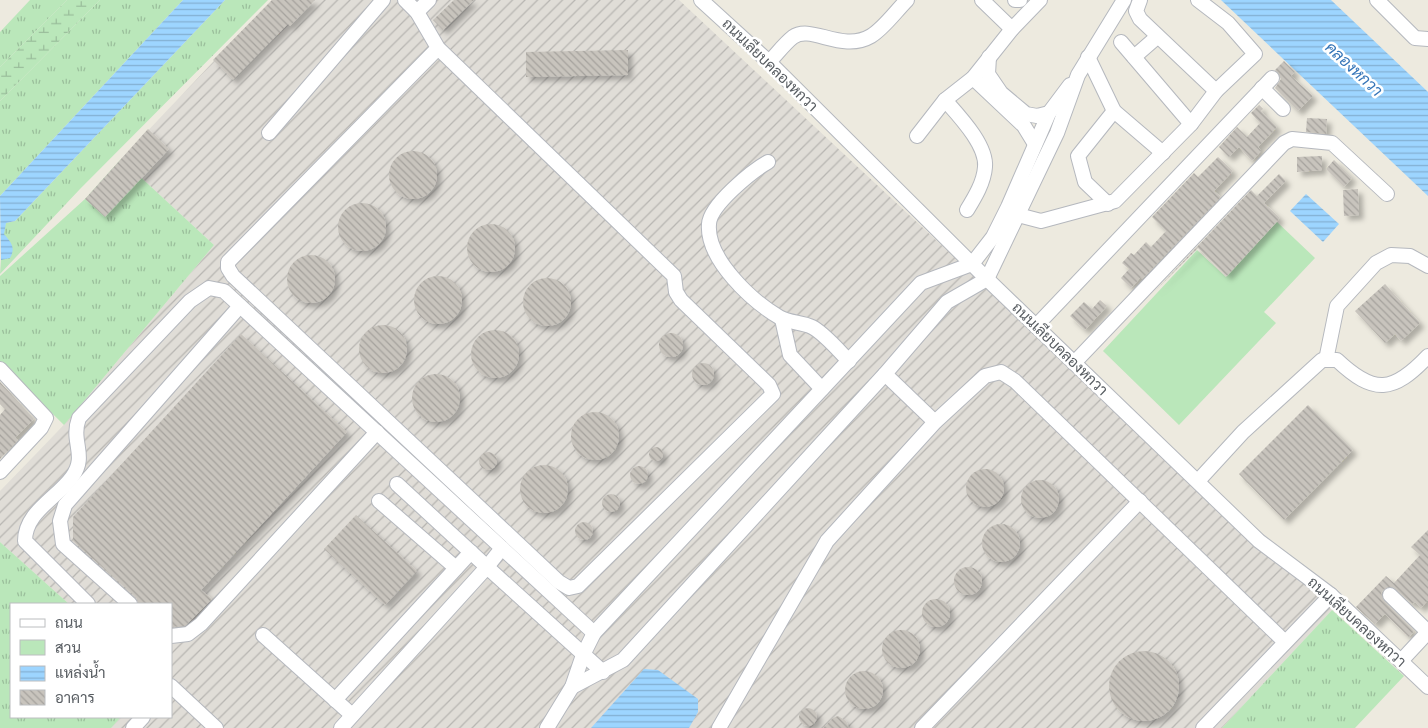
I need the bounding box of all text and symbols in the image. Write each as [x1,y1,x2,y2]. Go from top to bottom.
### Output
street label: ถนนเลียบคลองหกวา [718,14,822,115]
water label: คลองหกวา [1322,38,1387,100]
street label: ถนนเลียบคลองหกวา [1008,298,1112,399]
street label: ถนนเลียบคลองหกวา [1304,572,1410,671]
legend [10,603,172,718]
text: ถนน [55,614,83,632]
text: สวน [55,639,81,657]
text: แหล่งน้ำ [55,660,106,682]
text: อาคาร [55,689,95,707]

